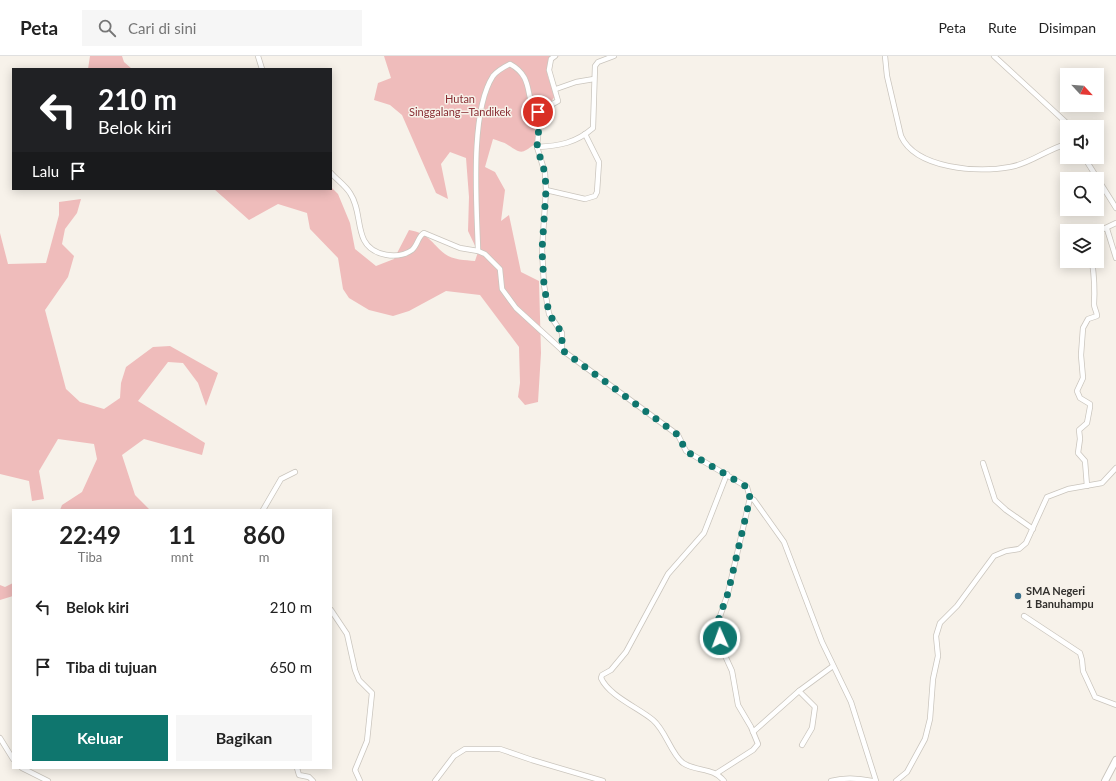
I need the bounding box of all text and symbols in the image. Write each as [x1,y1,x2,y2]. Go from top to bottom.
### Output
search box [82,10,362,46]
text: Peta [20,16,58,39]
icon: search [96,17,118,39]
text: Cari di sini [128,19,196,37]
text: Peta [939,19,966,36]
text: Rute [988,19,1017,36]
text: Disimpan [1039,19,1096,36]
north arrow [1060,68,1104,112]
map controls [1060,68,1104,268]
text: 210 m [98,82,177,116]
icon: left [32,84,84,136]
park label: Hutan Singgalang—Tandikek [409,92,511,118]
pin [521,95,555,129]
icon: arrive [527,101,549,123]
text: Belok kiri [98,116,172,138]
button: sound [1060,120,1104,164]
icon: arrive [67,160,89,182]
text: Lalu [32,162,59,180]
button: search [1060,172,1104,216]
button: layers [1060,224,1104,268]
text: 22:49 [59,520,121,549]
text: 11 [168,520,196,549]
text: 860 [243,520,285,549]
text: Tiba [78,549,102,565]
text: mnt [171,549,193,565]
text: m [259,549,269,565]
place label: SMA Negeri 1 Banuhampu [1026,584,1094,610]
marker: SMA Negeri 1 Banuhampu [1013,591,1023,601]
icon: left [32,596,54,618]
text: Belok kiri [66,598,129,616]
text: 210 m [270,598,312,616]
position arrow [699,617,741,659]
icon: arrive [32,656,54,678]
text: Tiba di tujuan [66,658,157,676]
text: 650 m [270,658,312,676]
button: Keluar [32,715,168,761]
button: Bagikan [176,715,312,761]

